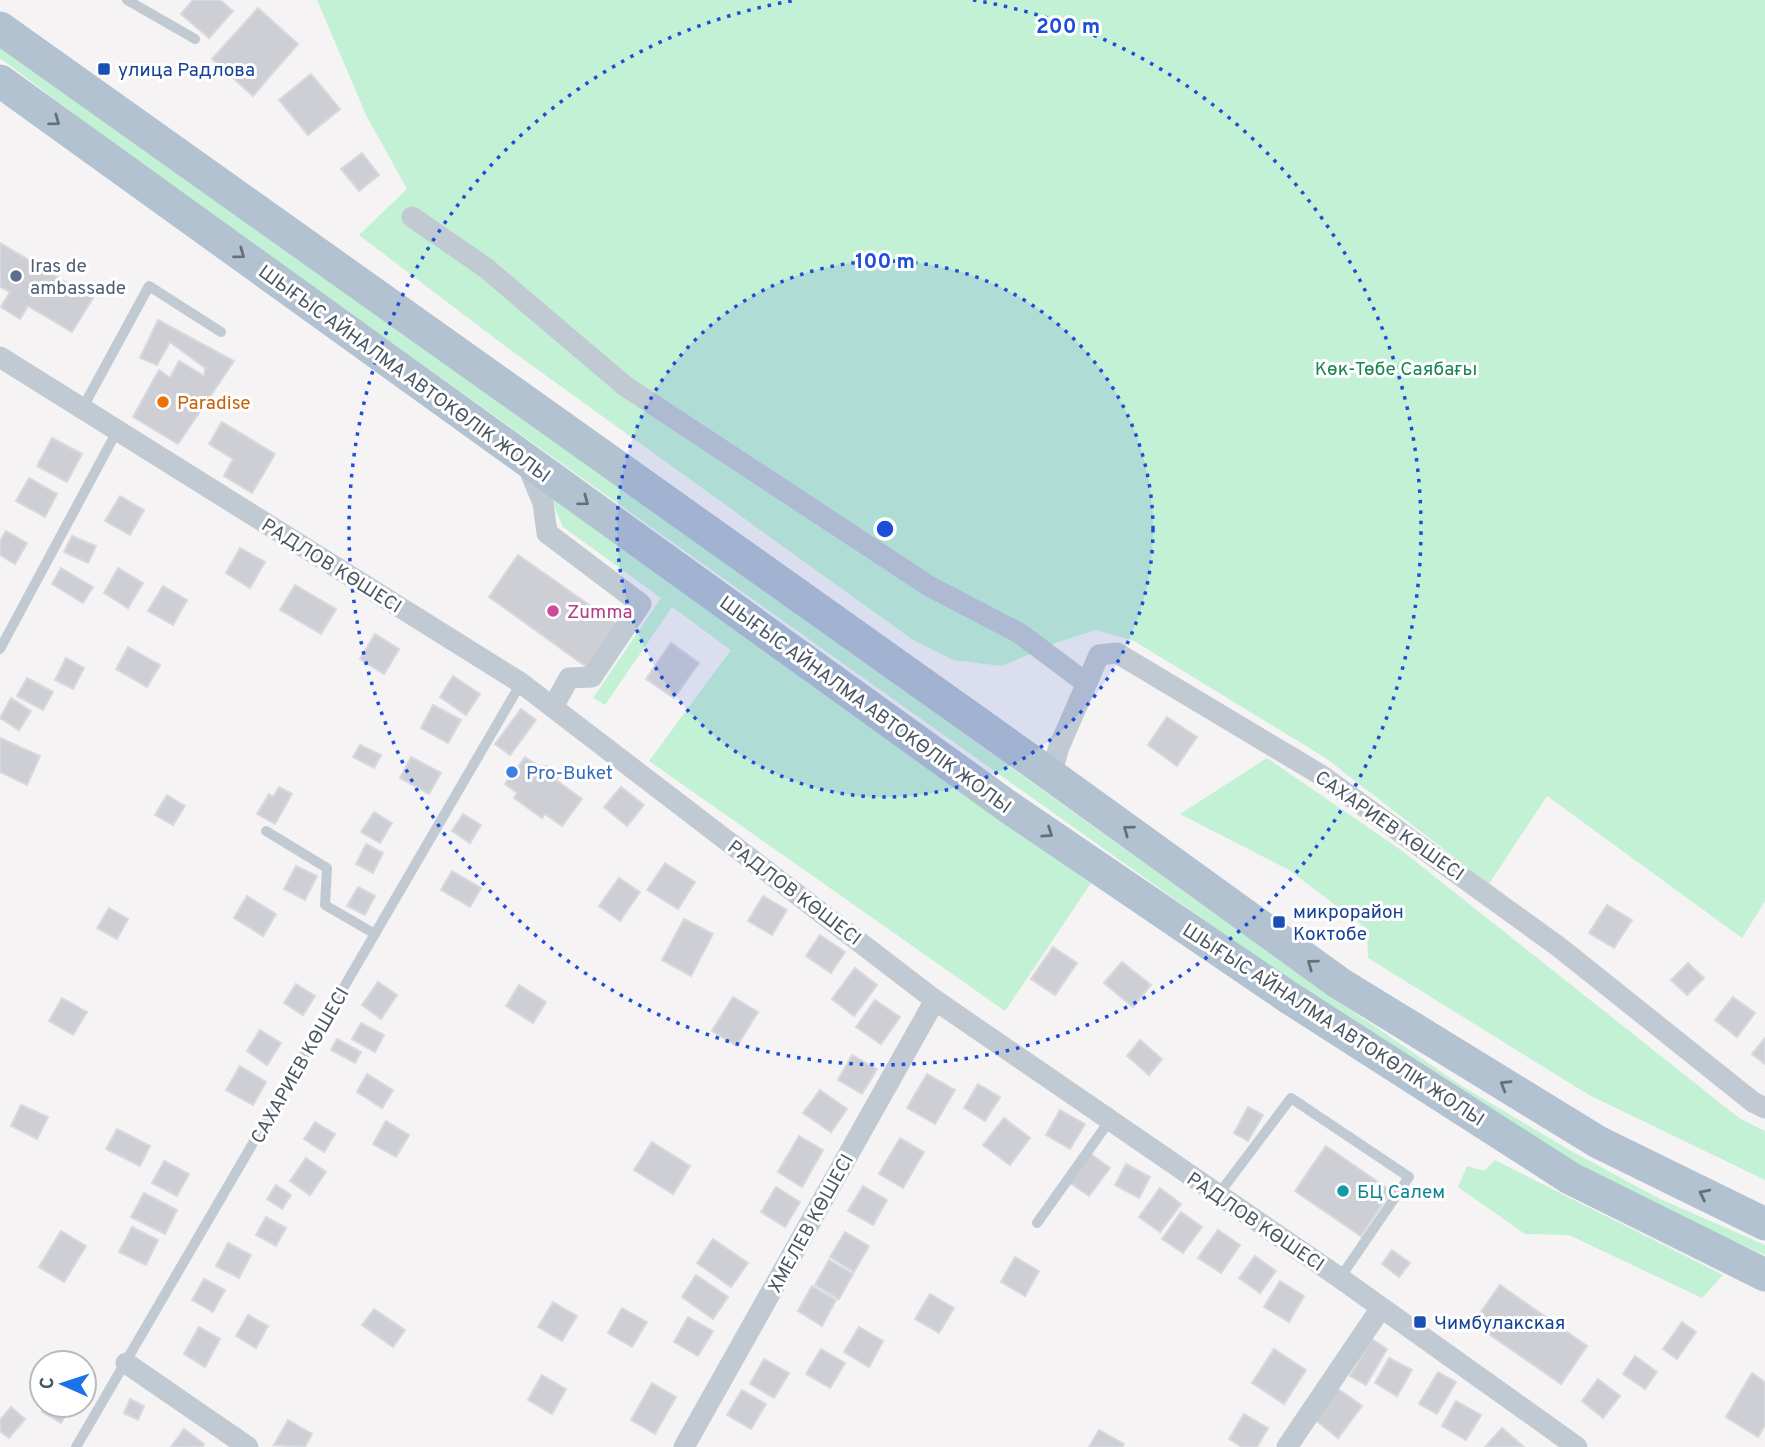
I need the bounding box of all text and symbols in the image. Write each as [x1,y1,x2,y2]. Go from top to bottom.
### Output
text: 200 m [1036,14,1100,41]
place label: улица Радлова [118,59,255,83]
marker: улица Радлова [96,61,112,77]
one-way arrow [48,113,60,125]
one-way arrow [232,246,245,258]
text: 100 m [855,249,915,276]
place label: Iras de ambassade [30,255,126,301]
street label: ШЫҒЫС АЙНАЛМА АВТОКӨЛІК ЖОЛЫ [253,260,555,489]
marker: Iras de ambassade [8,268,24,284]
park label: Көк-Төбе Саябағы [1315,358,1477,382]
place label: Paradise [177,392,251,416]
marker: Paradise [155,394,171,410]
one-way arrow [576,493,589,506]
street label: РАДЛОВ КӨШЕСІ [256,514,405,619]
centre of rings [873,517,897,541]
street label: ШЫҒЫС АЙНАЛМА АВТОКӨЛІК ЖОЛЫ [714,591,1016,820]
place label: Zumma [567,601,633,625]
marker: Zumma [545,603,561,619]
place label: Pro-Buket [526,762,613,786]
marker: Pro-Buket [504,764,520,780]
street label: САХАРИЕВ КӨШЕСІ [1310,766,1468,887]
one-way arrow [1040,825,1053,838]
one-way arrow [1123,826,1136,838]
street label: РАДЛОВ КӨШЕСІ [722,836,865,952]
place label: микрорайон Коктобе [1293,901,1404,947]
marker: микрорайон Коктобе [1271,914,1287,930]
street label: ШЫҒЫС АЙНАЛМА АВТОКӨЛІК ЖОЛЫ [1178,918,1489,1132]
one-way arrow [1307,960,1320,972]
street label: САХАРИЕВ КӨШЕСІ [246,984,355,1148]
one-way arrow [1499,1080,1512,1093]
street label: ХМЕЛЕВ КӨШЕСІ [764,1150,860,1298]
street label: РАДЛОВ КӨШЕСІ [1182,1168,1328,1278]
place label: БЦ Салем [1357,1181,1445,1205]
marker: БЦ Салем [1335,1183,1351,1199]
one-way arrow [1699,1188,1711,1202]
place label: Чимбулакская [1434,1312,1565,1336]
marker: Чимбулакская [1412,1314,1428,1330]
north arrow [28,1349,98,1419]
text: С [36,1377,60,1390]

